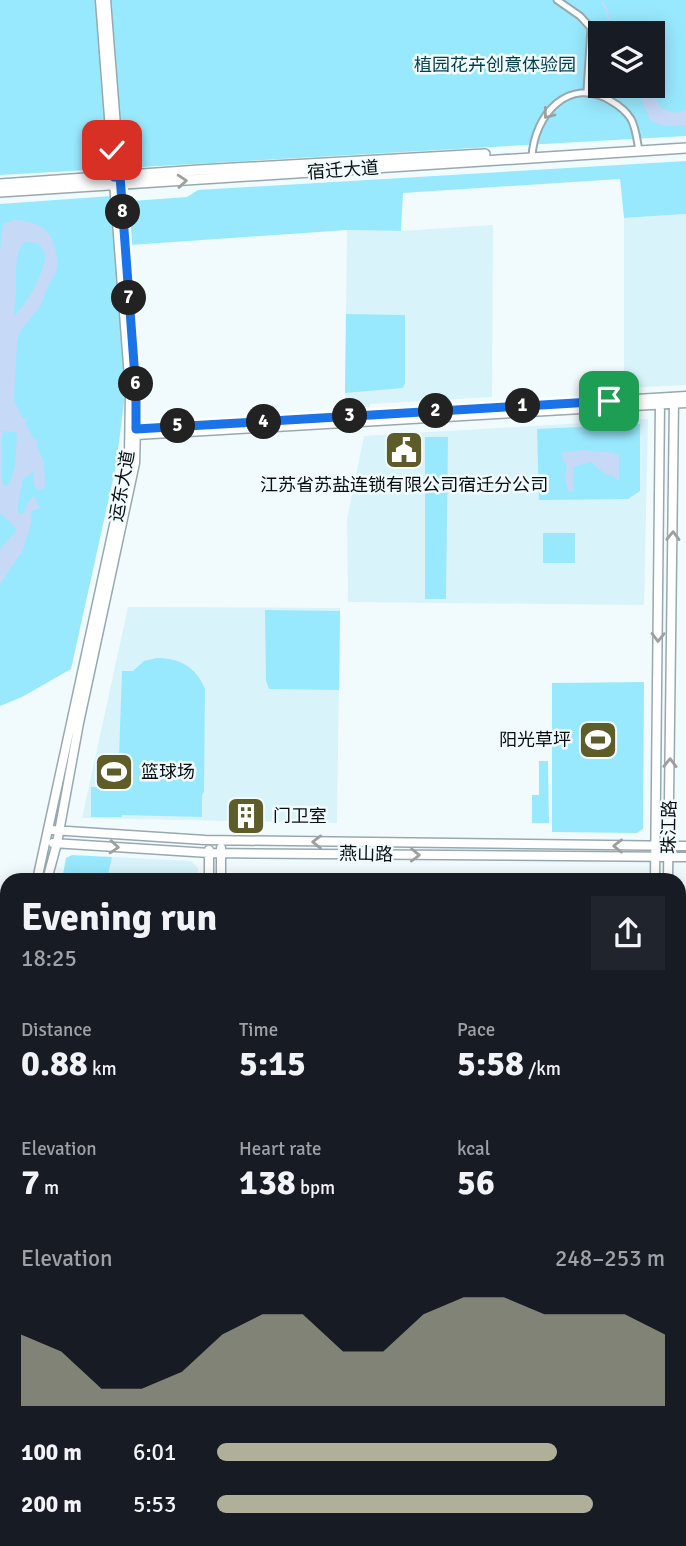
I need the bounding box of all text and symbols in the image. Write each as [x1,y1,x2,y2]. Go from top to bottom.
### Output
map controls [588,21,665,98]
button: layers [588,21,665,98]
park label: 植园花卉创意体验园 [414,54,576,76]
one-way arrow [544,106,556,118]
pin [82,120,142,180]
icon: check [93,131,131,169]
street label: 宿迁大道 [306,157,380,183]
one-way arrow [177,174,188,189]
pin: 8 [106,194,140,230]
text: 8 [117,199,128,223]
pin: 7 [111,280,146,316]
text: 7 [123,285,134,309]
pin: 6 [118,366,154,402]
text: 6 [130,371,141,395]
pin [579,371,639,431]
icon: arrive [590,382,628,420]
pin: 1 [505,388,540,424]
text: 1 [517,393,528,417]
pin: 2 [418,394,453,428]
pin: 3 [332,398,368,434]
text: 2 [430,398,441,422]
text: 3 [344,403,355,427]
pin: 4 [246,404,282,440]
pin: 5 [160,408,196,444]
text: 4 [258,409,269,433]
text: 5 [172,413,183,437]
public building icon: 江苏省苏盐连锁有限公司宿迁分公司 [383,429,425,471]
street label: 运东大道 [105,449,139,523]
place label: 江苏省苏盐连锁有限公司宿迁分公司 [260,474,548,496]
one-way arrow [665,530,681,540]
one-way arrow [650,632,665,643]
sports icon: 阳光草坪 [577,719,619,761]
place label: 阳光草坪 [499,729,571,751]
sports icon: 篮球场 [93,751,135,793]
one-way arrow [662,757,678,768]
place label: 篮球场 [141,761,195,783]
building icon: 门卫室 [225,795,267,837]
street label: 珠江路 [658,800,680,854]
place label: 门卫室 [273,805,327,827]
one-way arrow [311,834,322,850]
one-way arrow [612,838,623,854]
one-way arrow [109,839,120,854]
street label: 燕山路 [339,843,393,865]
one-way arrow [410,847,421,862]
text: Evening run [21,894,217,941]
button: share [591,896,665,970]
text: 18:25 [21,944,77,973]
text: Distance [21,1018,92,1042]
text: Time [239,1018,278,1042]
text: Pace [457,1018,495,1042]
text: 0.88 [21,1042,88,1085]
text: 5:15 [239,1042,306,1085]
text: 5:58 [457,1042,524,1085]
text: km [88,1057,117,1081]
text: /km [524,1057,561,1081]
text: Elevation [21,1137,97,1161]
text: Heart rate [239,1137,321,1161]
text: kcal [457,1137,490,1161]
text: 7 [21,1161,40,1204]
text: 138 [239,1161,296,1204]
text: 56 [457,1161,495,1204]
text: m [40,1176,59,1200]
text: bpm [296,1176,335,1200]
text: Elevation [21,1244,113,1273]
text: 248–253 m [555,1244,665,1273]
text: 100 m [21,1438,82,1467]
text: 6:01 [133,1438,176,1467]
text: 200 m [21,1490,82,1519]
text: 5:53 [133,1490,176,1519]

